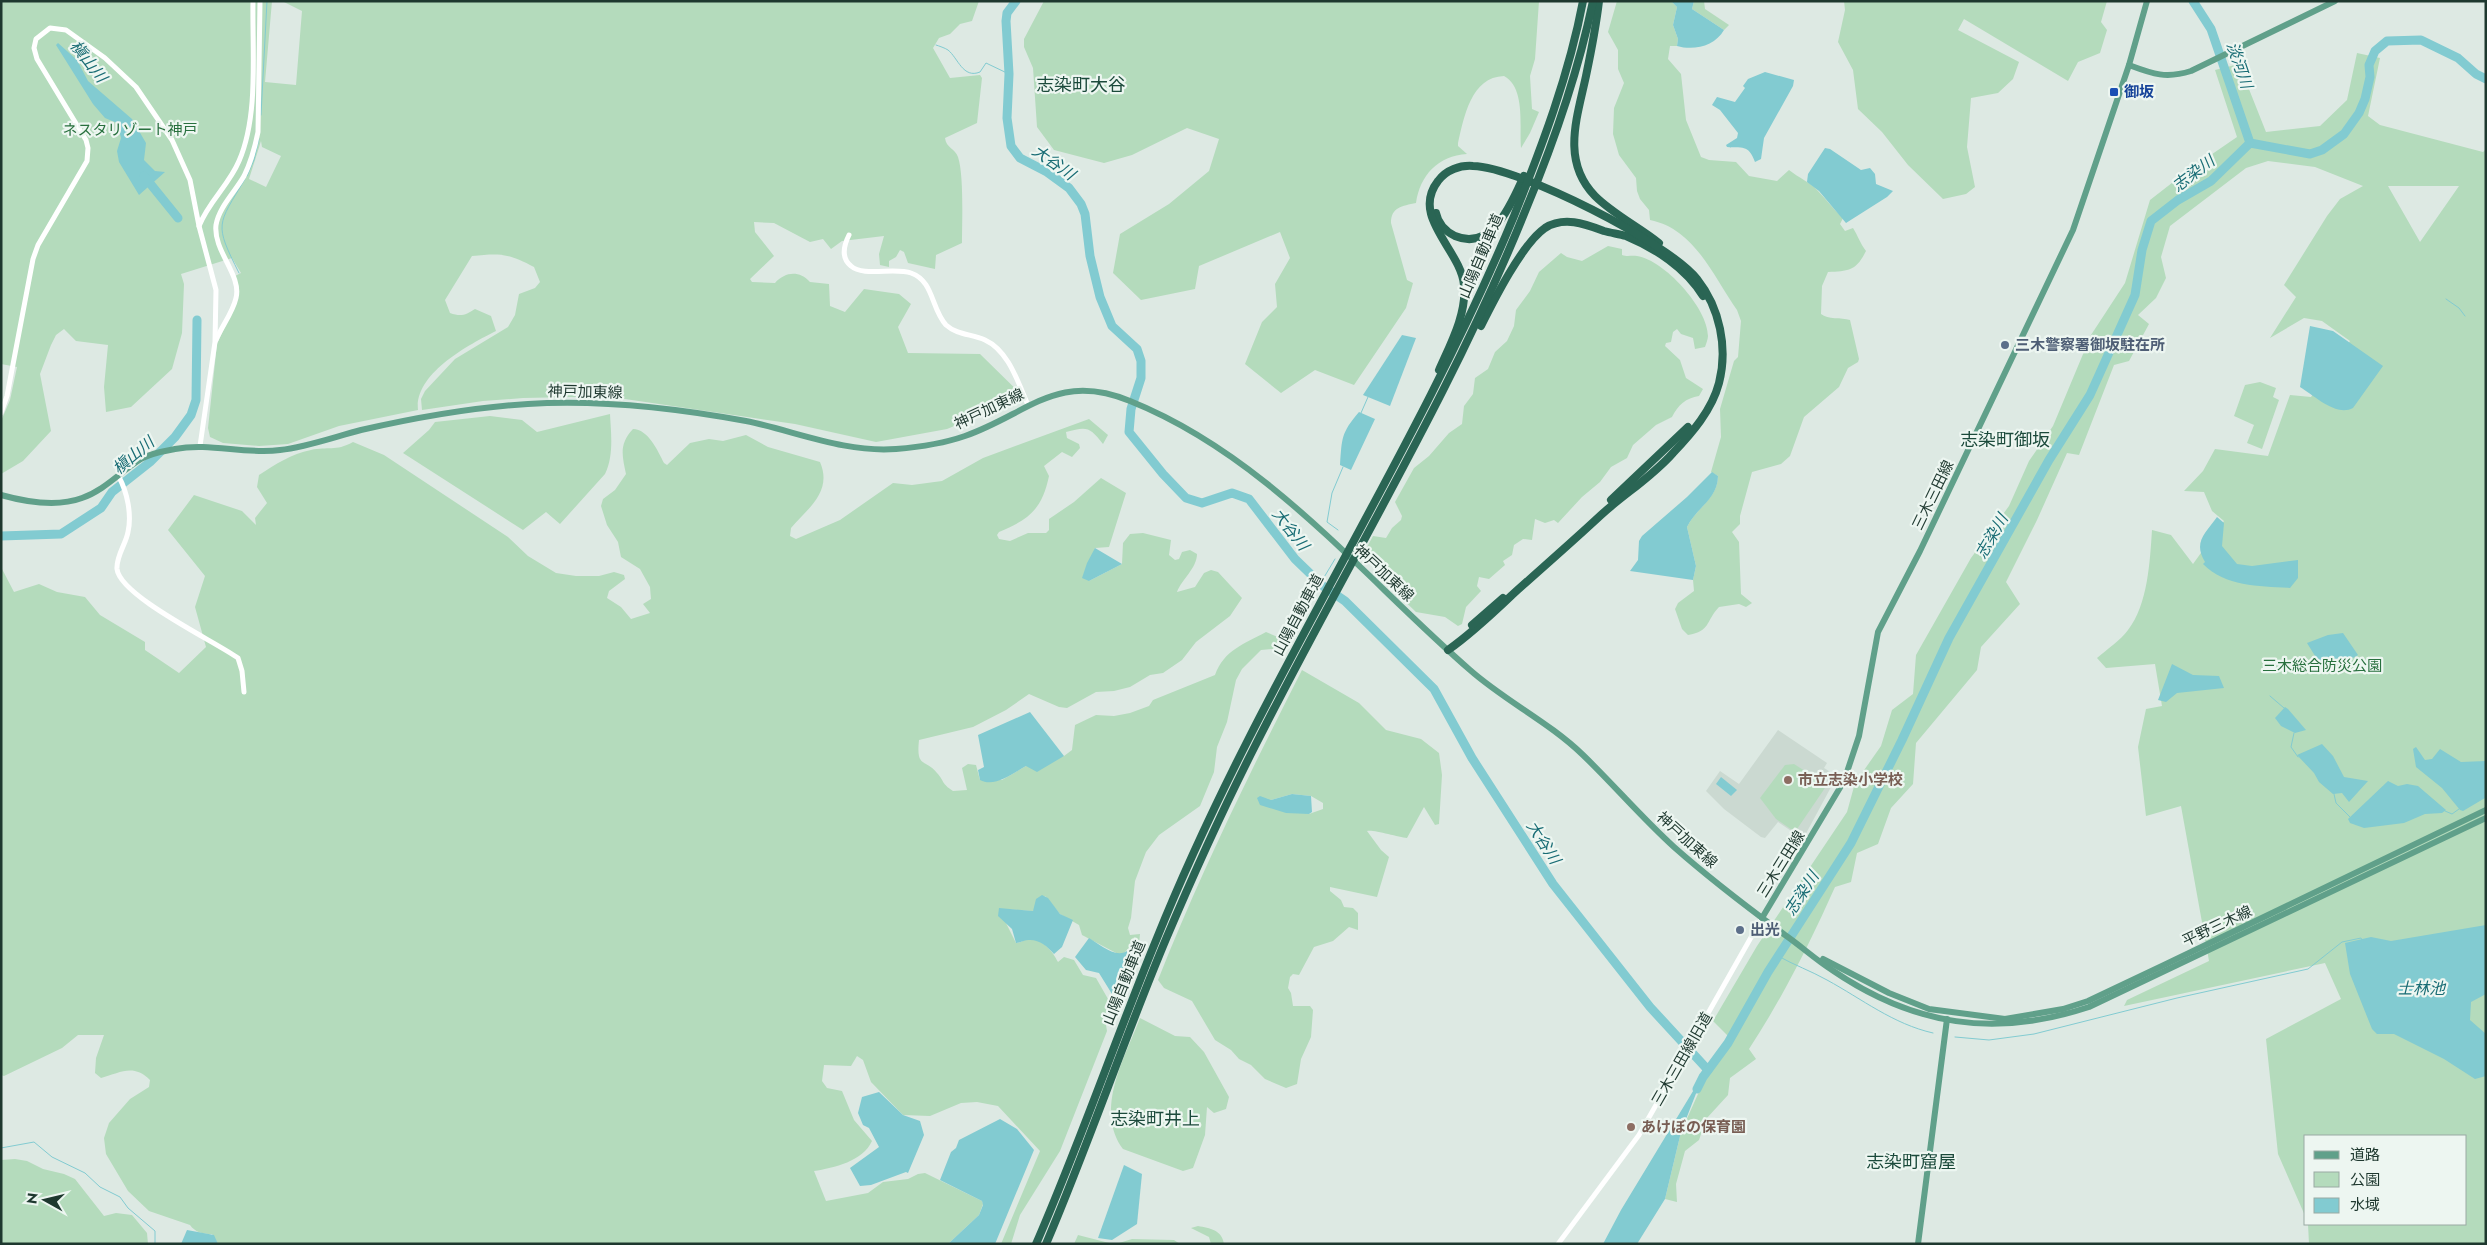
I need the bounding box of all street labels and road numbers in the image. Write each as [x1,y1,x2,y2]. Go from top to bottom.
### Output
street label: 山陽自動車道 [1453,210,1509,302]
street label: 神戸加東線 [547,380,623,404]
street label: 神戸加東線 [950,383,1028,435]
street label: 三木三田線 [1907,456,1959,534]
street label: 神戸加東線 [1349,539,1419,607]
street label: 山陽自動車道 [1267,570,1329,660]
street label: 神戸加東線 [1652,807,1722,873]
street label: 三木三田線 [1752,826,1810,902]
street label: 平野三木線 [2178,900,2256,952]
street label: 山陽自動車道 [1097,937,1151,1029]
street label: 三木三田線旧道 [1646,1008,1718,1110]

